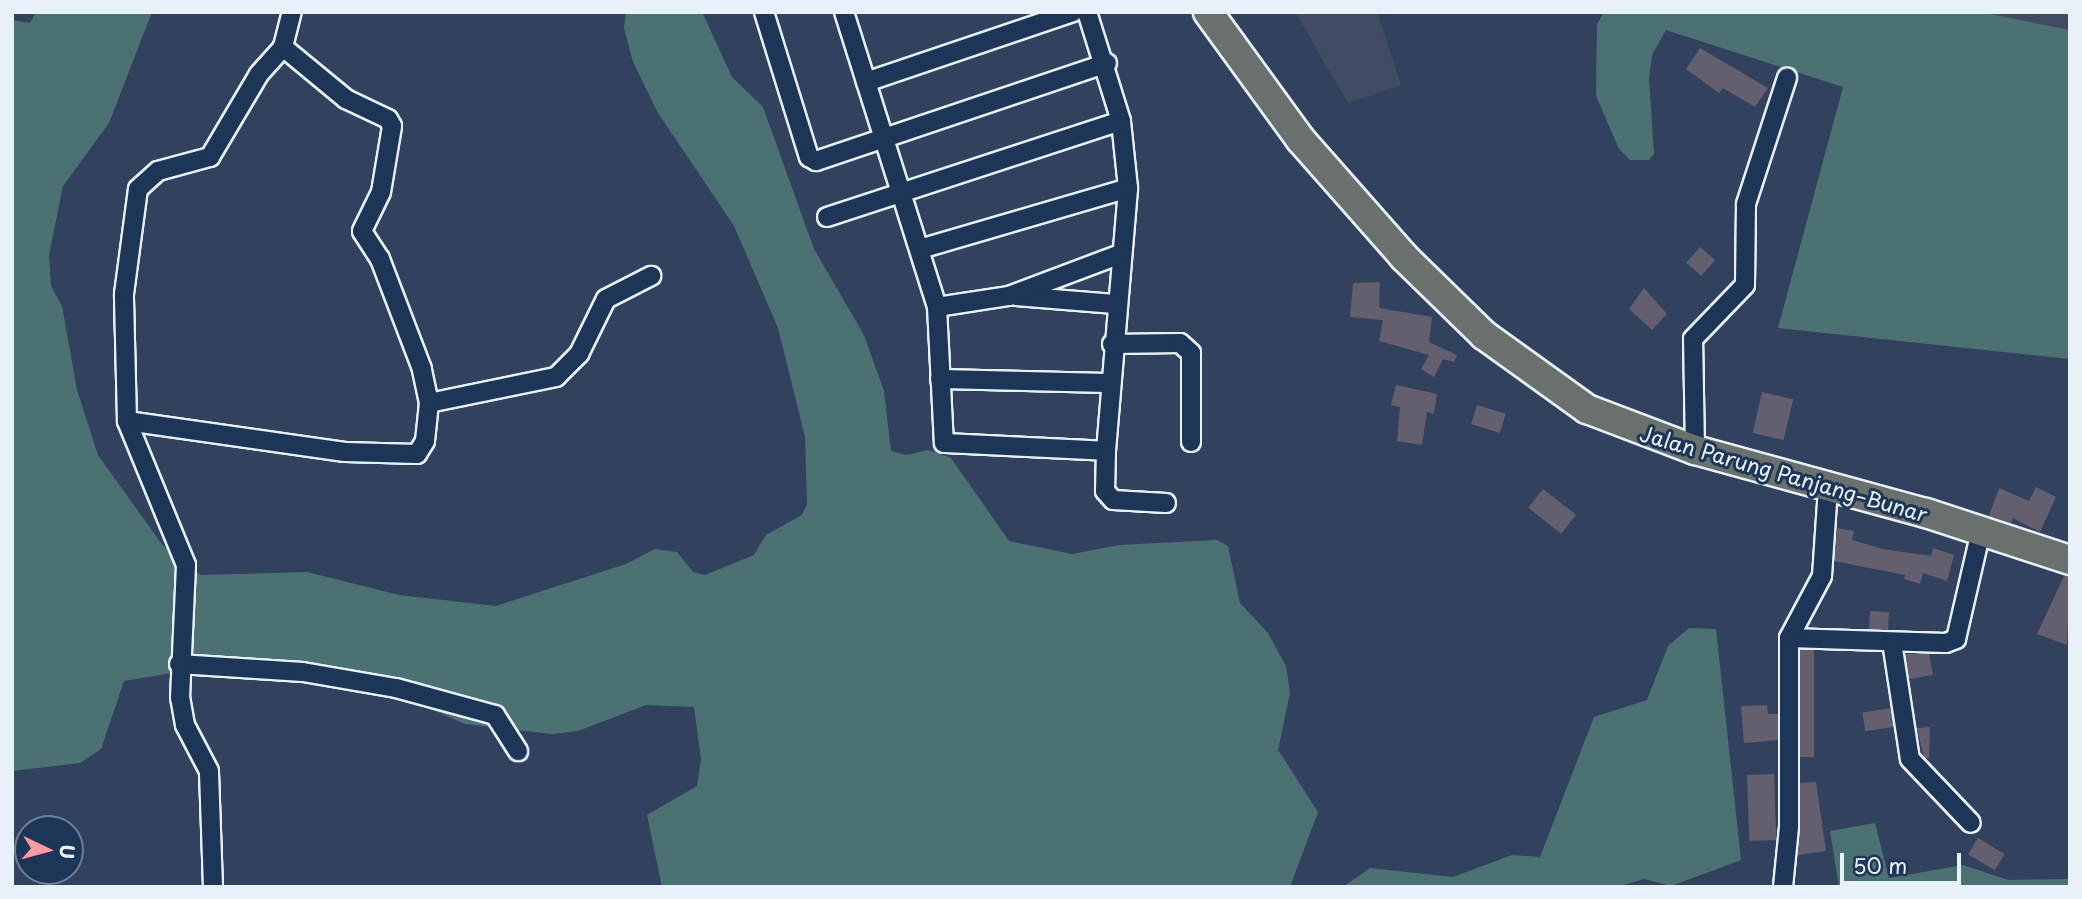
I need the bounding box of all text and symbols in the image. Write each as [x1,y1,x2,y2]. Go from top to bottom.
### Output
street label: Jalan Parung Panjang–Bunar [1637,420,1931,526]
north arrow [14,815,84,885]
scale bar [1844,839,1965,883]
text: U [53,843,83,860]
text: 50 m [1853,849,1907,881]

